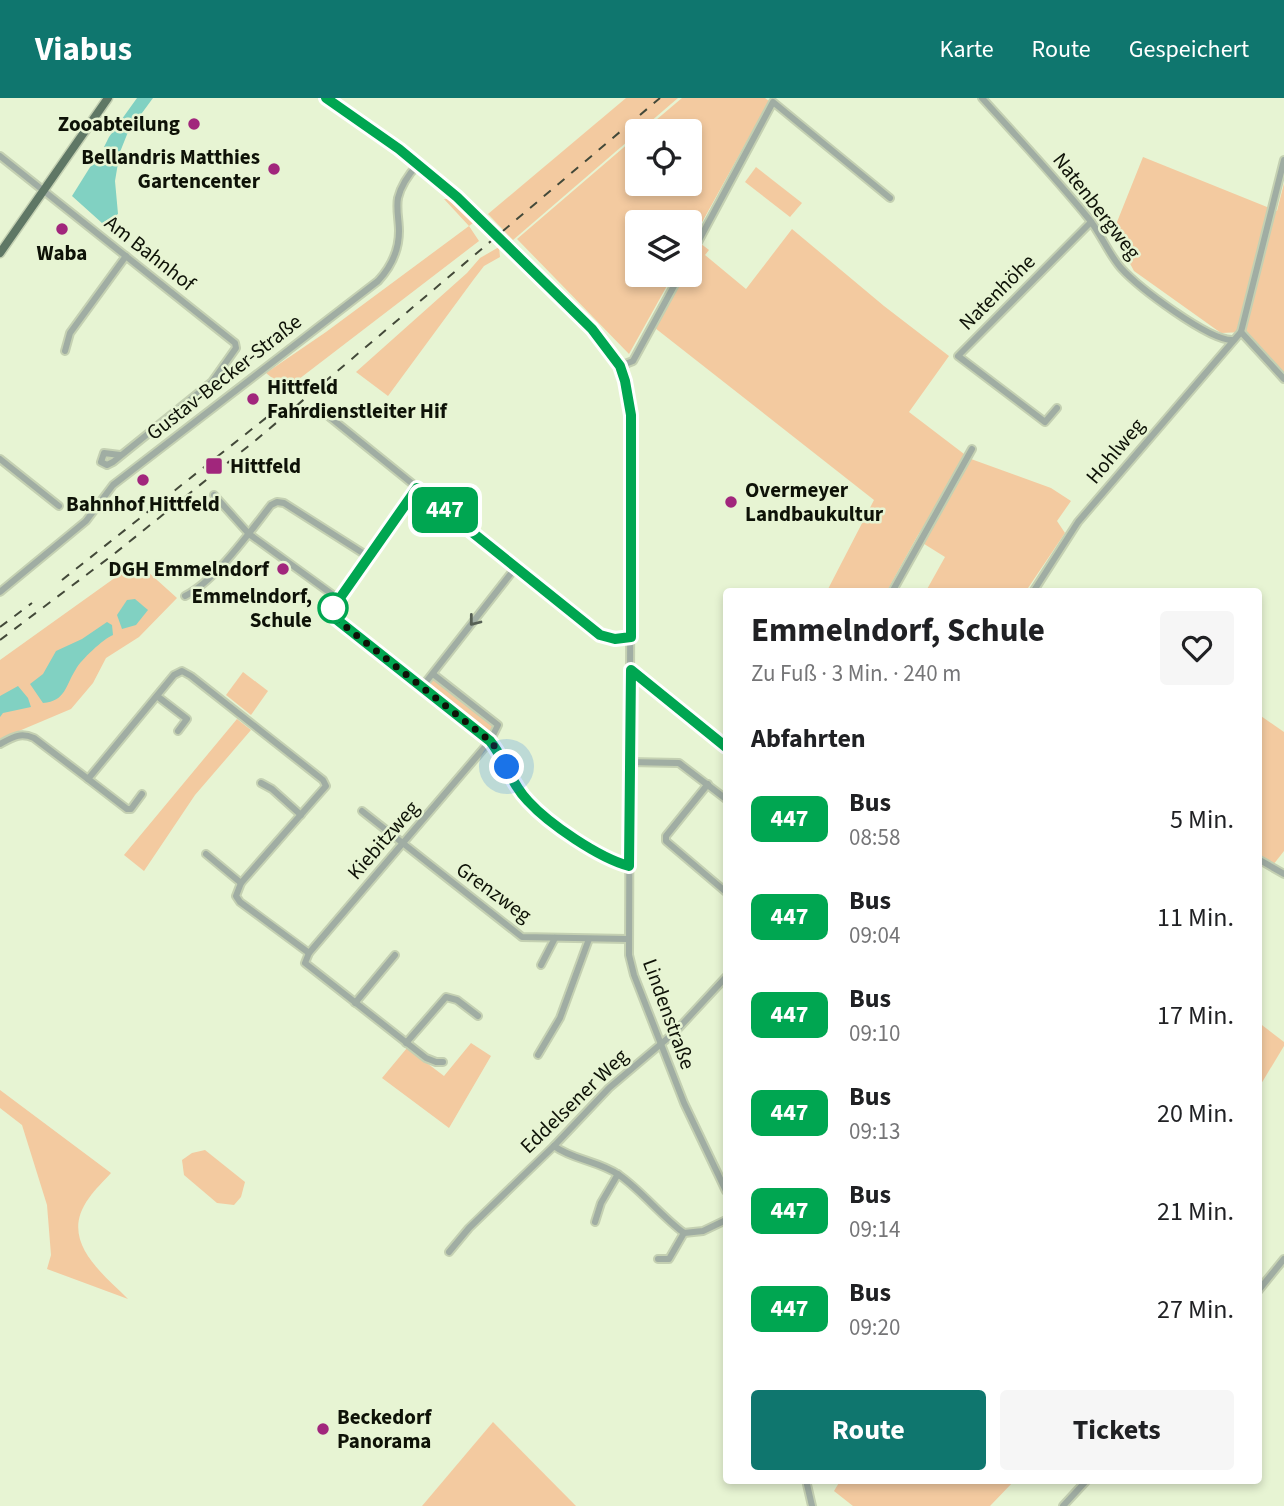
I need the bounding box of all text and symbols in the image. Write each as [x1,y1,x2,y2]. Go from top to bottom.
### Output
text: Viabus [35,26,132,73]
text: Karte [940,32,994,67]
text: Route [1032,32,1091,67]
text: Gespeichert [1129,32,1249,67]
place label: Zooabteilung [58,109,180,139]
marker: Zooabteilung [186,116,202,132]
map controls [625,119,702,287]
button: locate [625,119,702,196]
place label: Bellandris Matthies Gartencenter [81,142,261,196]
street label: Natenbergweg [1046,146,1148,266]
marker: Bellandris Matthies Gartencenter [266,161,282,177]
street label: Am Bahnhof [98,208,202,299]
button: layers [625,210,702,287]
marker: Waba [54,221,70,237]
place label: Waba [37,238,87,268]
street label: Natenhöhe [952,247,1042,337]
street label: Gustav-Becker-Straße [140,307,308,447]
place label: Hittfeld Fahrdienstleiter Hif [267,372,448,426]
marker: Hittfeld Fahrdienstleiter Hif [245,391,261,407]
street label: Hohlweg [1079,411,1152,490]
place label: Hittfeld [230,451,301,481]
marker: Hittfeld [204,456,224,476]
marker: Bahnhof Hittfeld [135,472,151,488]
place label: Overmeyer Landbaukultur [745,475,884,529]
line badge: 447 [405,487,485,533]
place label: Bahnhof Hittfeld [66,489,220,519]
text: 447 [426,492,464,527]
marker: Overmeyer Landbaukultur [723,494,739,510]
place label: DGH Emmelndorf [108,554,270,584]
marker: DGH Emmelndorf [275,561,291,577]
place label: Emmelndorf, Schule [191,581,312,635]
marker: Emmelndorf, Schule [318,593,348,623]
text: Emmelndorf, Schule [751,607,1045,654]
button: heart [1160,611,1234,685]
one-way arrow [470,612,482,625]
text: Zu Fuß · 3 Min. · 240 m [751,657,961,690]
text: Abfahrten [751,720,866,757]
your location [489,749,524,784]
text: Bus [849,784,891,821]
street label: Kiebitzweg [340,793,426,886]
text: 447 [770,801,809,836]
text: 5 Min. [1170,801,1234,838]
text: 08:58 [849,821,900,854]
street label: Grenzweg [450,854,538,930]
text: Bus [849,882,891,919]
text: 447 [770,899,809,934]
text: 11 Min. [1157,899,1234,936]
text: 09:04 [849,919,900,952]
street label: Lindenstraße [635,954,703,1074]
text: Bus [849,980,891,1017]
text: 447 [770,997,809,1032]
text: 17 Min. [1157,997,1234,1034]
text: 09:10 [849,1017,900,1050]
street label: Eddelsener Weg [513,1041,635,1160]
text: Bus [849,1078,891,1115]
text: 447 [770,1095,809,1130]
text: 20 Min. [1157,1095,1234,1132]
text: 09:13 [849,1115,900,1148]
text: Bus [849,1176,891,1213]
text: 447 [770,1193,809,1228]
text: 21 Min. [1157,1193,1234,1230]
text: 09:14 [849,1213,900,1246]
text: Bus [849,1274,891,1311]
text: 447 [770,1291,809,1326]
text: 27 Min. [1157,1291,1234,1328]
text: 09:20 [849,1311,900,1344]
button: Route [751,1390,986,1470]
button: Tickets [1000,1390,1234,1470]
place label: Beckedorf Panorama [337,1402,432,1456]
marker: Beckedorf Panorama [315,1421,331,1437]

